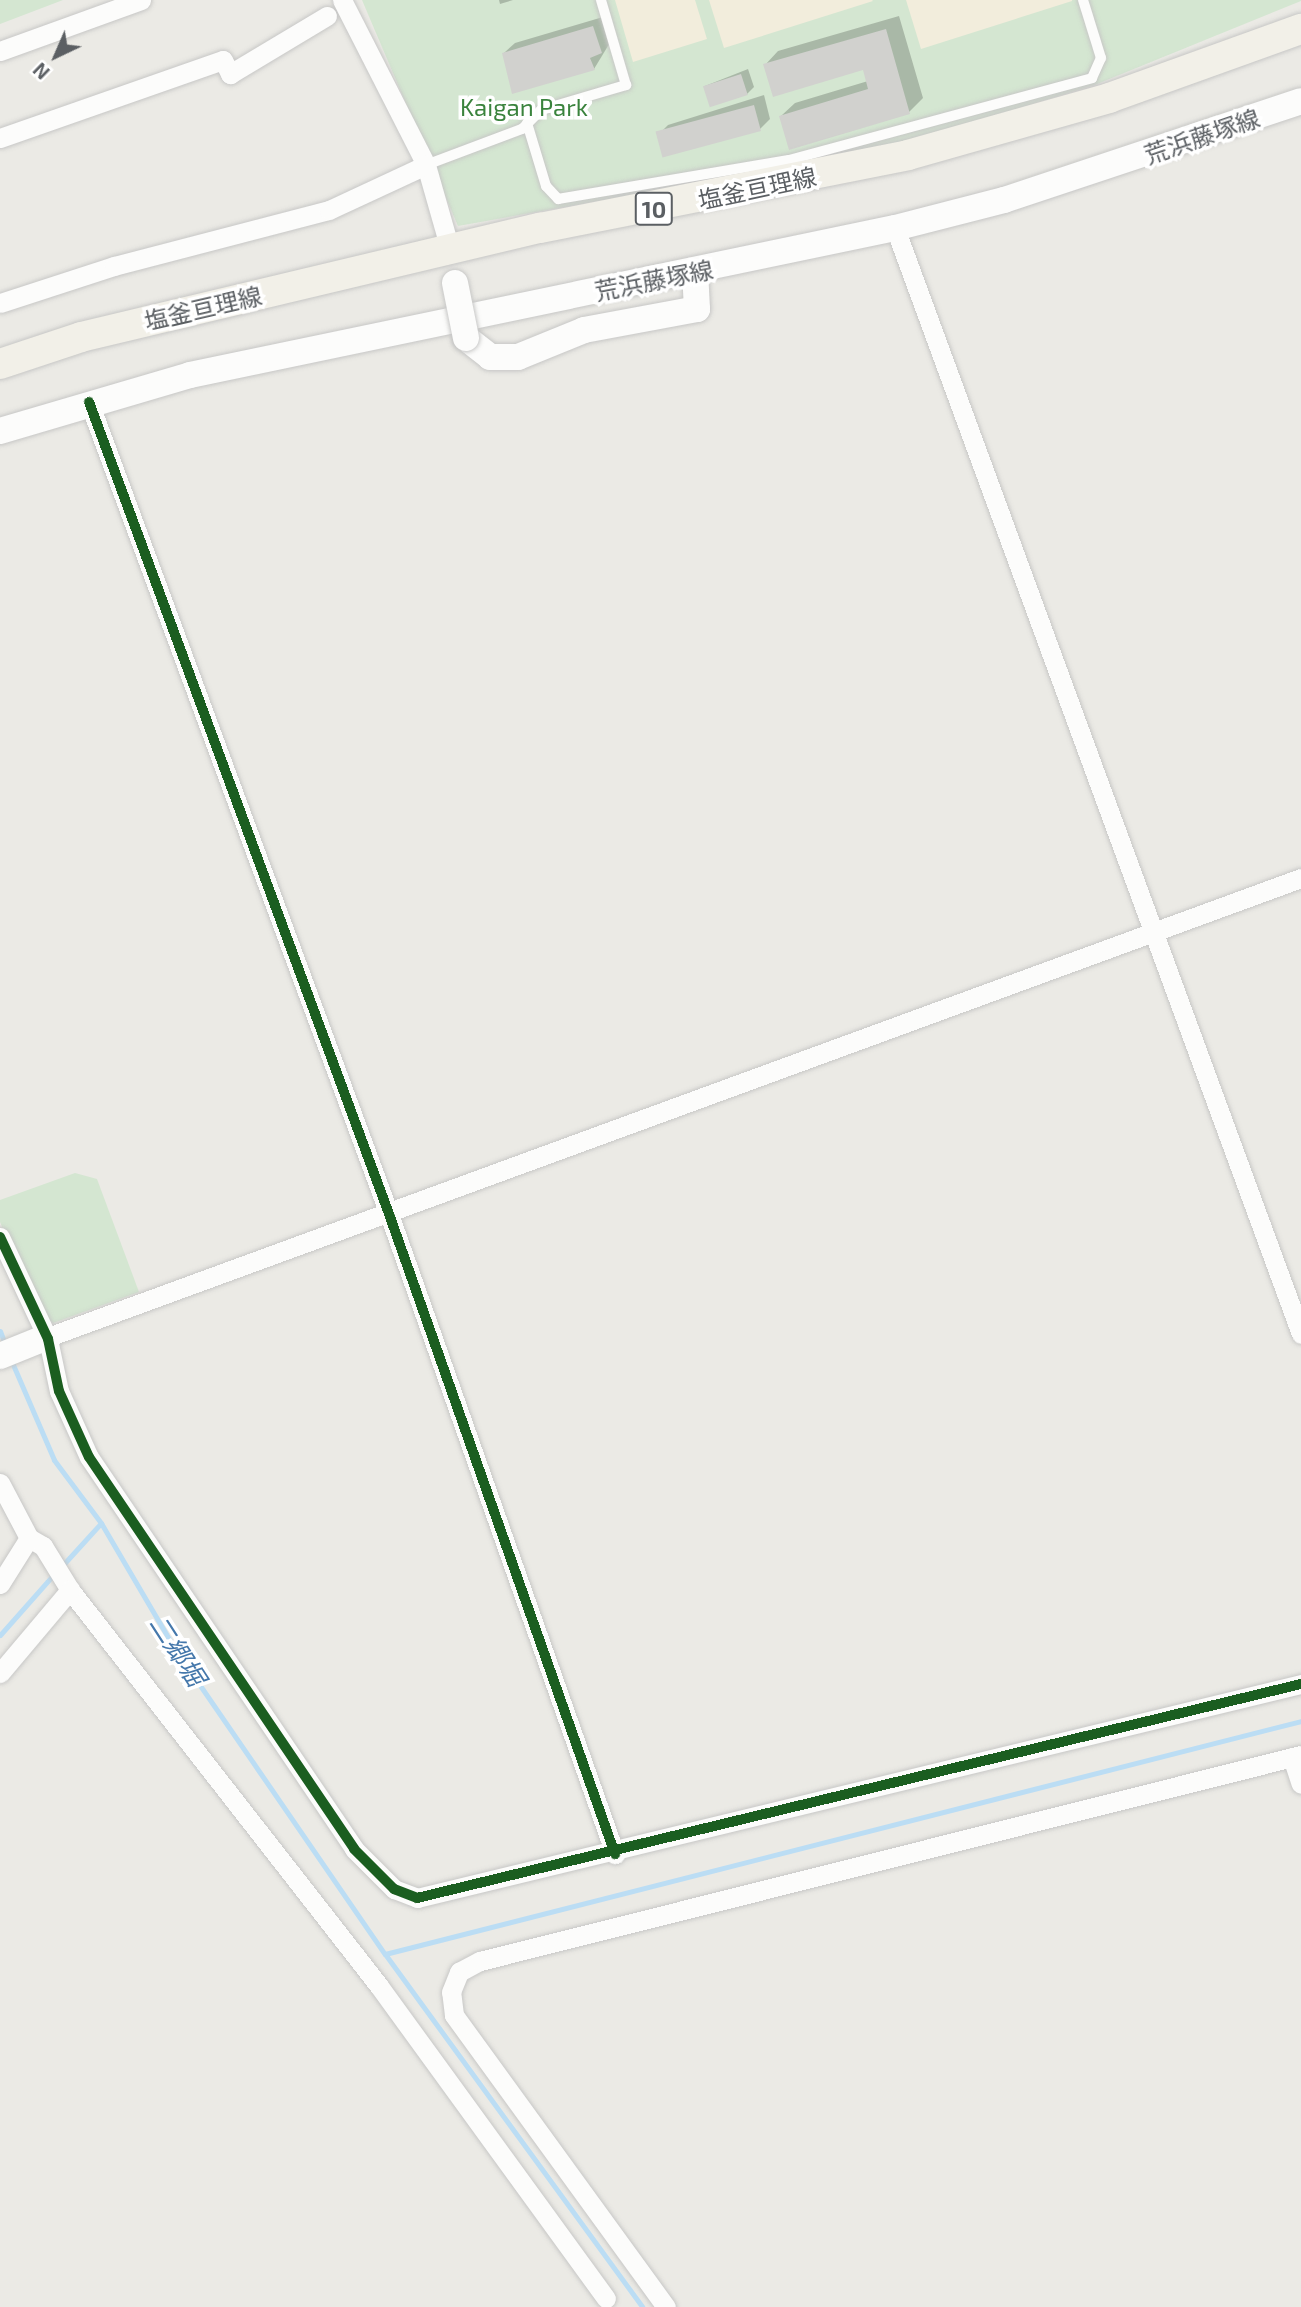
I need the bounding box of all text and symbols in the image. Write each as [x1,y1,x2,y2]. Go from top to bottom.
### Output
north arrow [21,21,91,91]
text: N [28,58,54,85]
park label: Kaigan Park [460,93,588,121]
street label: 荒浜藤塚線 [1141,103,1263,169]
street label: 塩釜亘理線 [695,161,819,215]
road number: 10 [635,190,673,229]
street label: 荒浜藤塚線 [592,254,716,306]
street label: 塩釜亘理線 [141,280,265,336]
water label: 二郷堀 [144,1609,212,1691]

